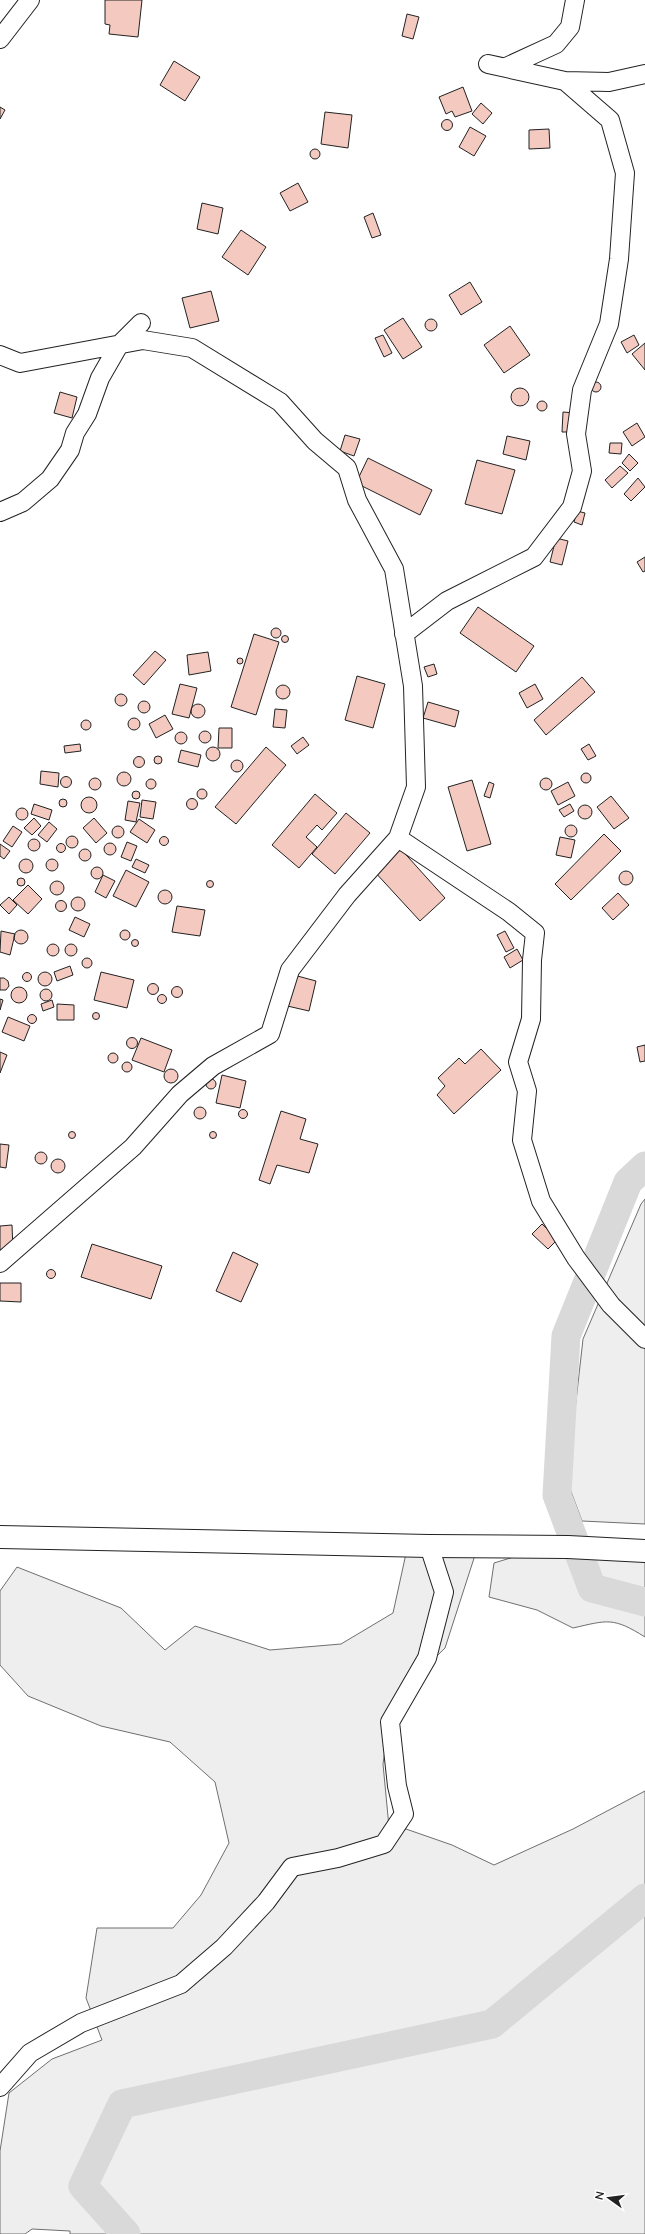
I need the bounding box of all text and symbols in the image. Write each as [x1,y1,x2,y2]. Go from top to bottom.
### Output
north arrow [589,2178,629,2218]
text: N [591,2190,607,2201]

